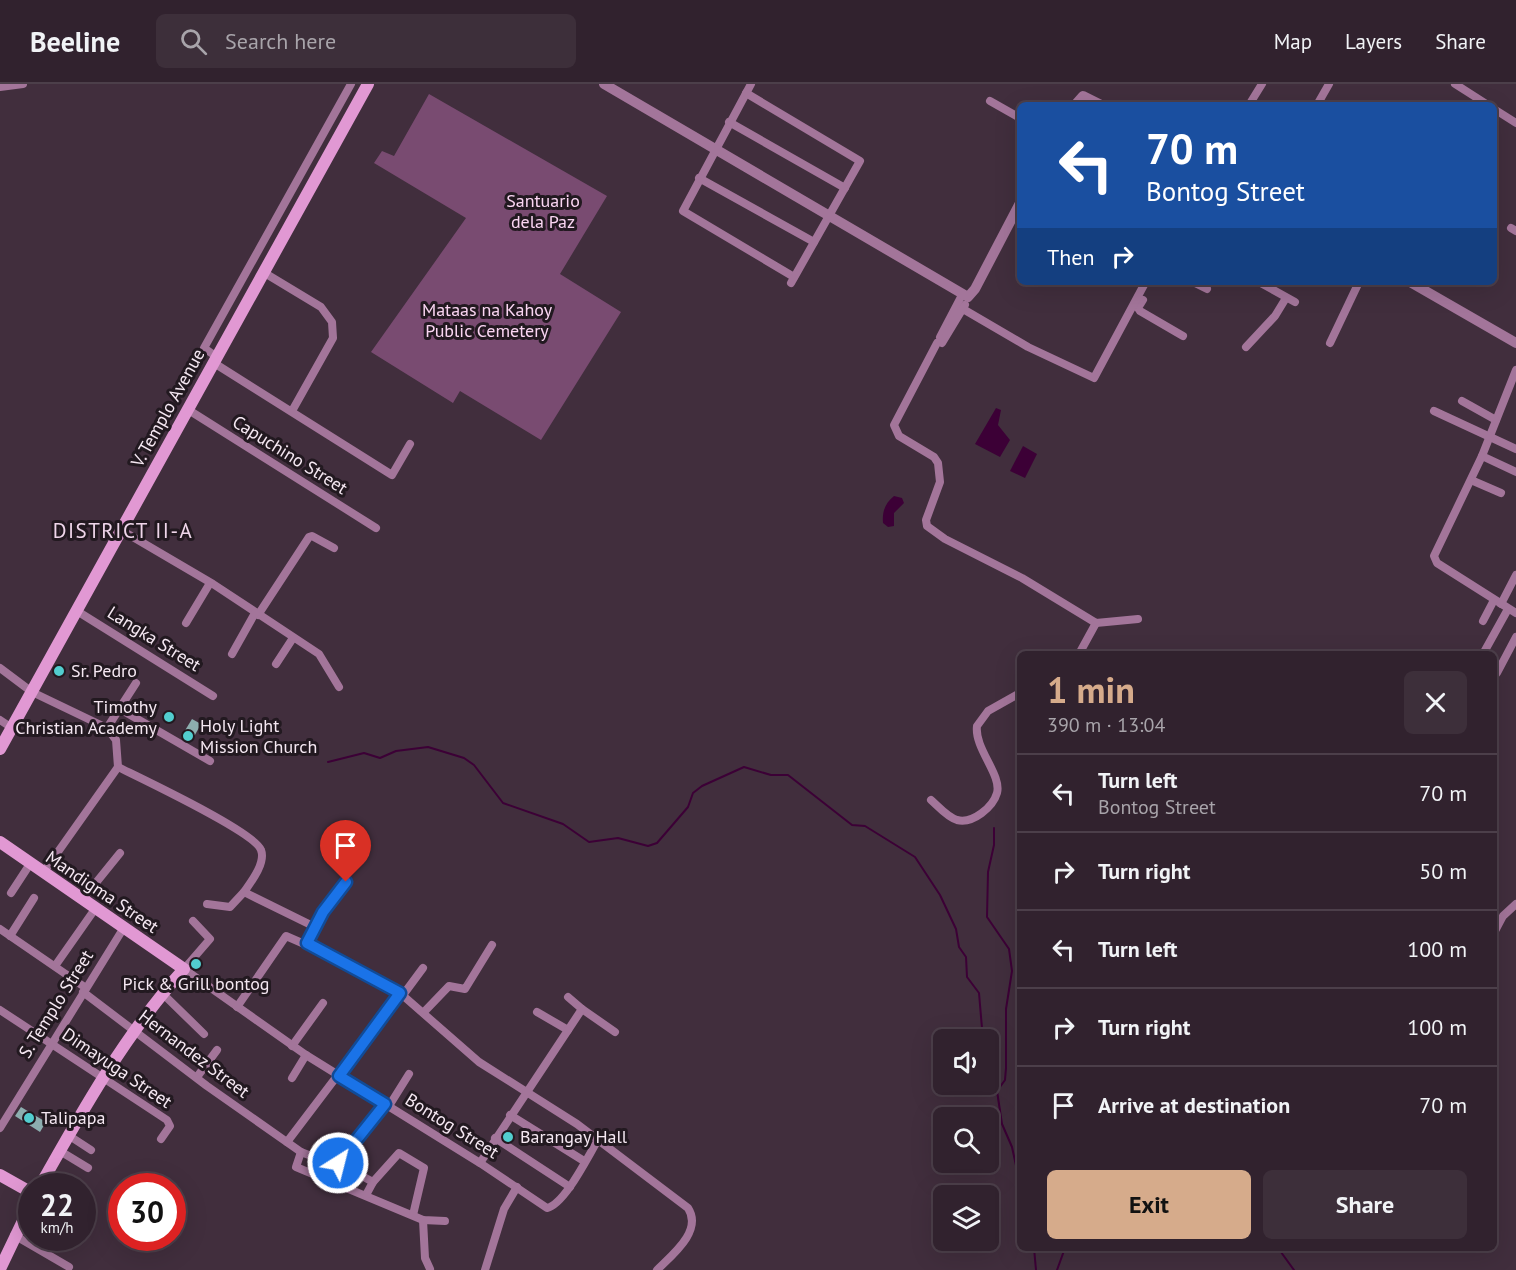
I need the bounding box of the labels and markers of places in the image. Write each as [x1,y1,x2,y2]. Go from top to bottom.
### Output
place label: Sr. Pedro [71,659,137,682]
marker: Sr. Pedro [52,664,66,678]
place label: Timothy Christian Academy [15,695,158,739]
marker: Timothy Christian Academy [162,710,176,724]
place label: Holy Light Mission Church [200,714,317,758]
marker: Holy Light Mission Church [181,729,195,743]
pin [320,820,371,882]
marker: Pick & Grill bontog [189,957,203,971]
place label: Pick & Grill bontog [122,972,270,995]
place label: Talipapa [41,1106,105,1129]
marker: Talipapa [22,1111,36,1125]
place label: Barangay Hall [520,1125,628,1148]
marker: Barangay Hall [501,1130,515,1144]

